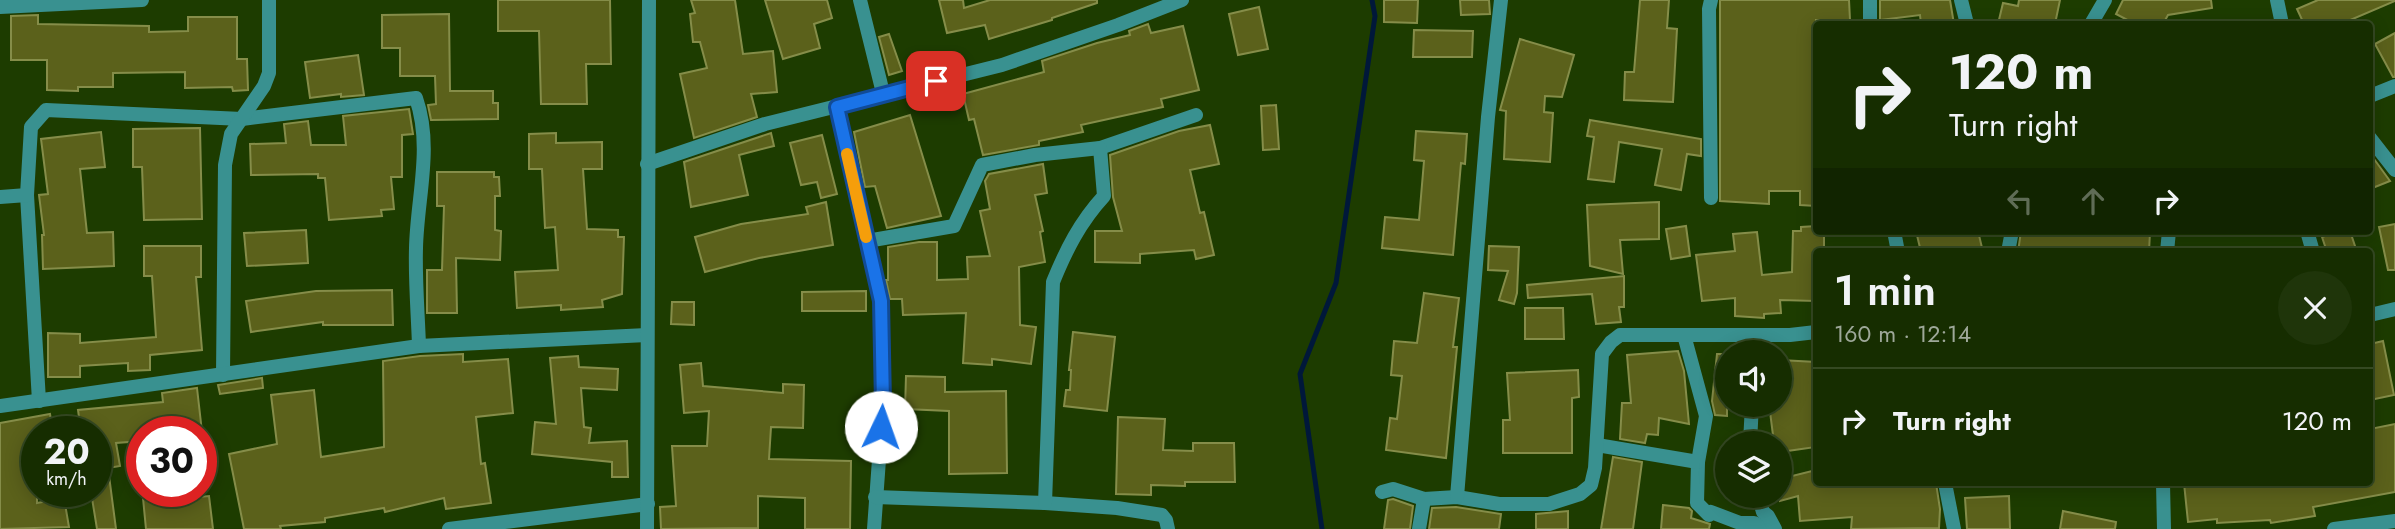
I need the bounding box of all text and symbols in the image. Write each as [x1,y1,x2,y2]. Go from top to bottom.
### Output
text: 120 m [1949,37,2093,107]
icon: right [1834,49,1925,140]
pin [906,51,966,111]
icon: arrive [917,62,955,100]
text: Turn right [1949,102,2078,148]
icon: left [2001,182,2039,220]
icon: ahead [2074,182,2112,220]
icon: right [2147,182,2185,220]
text: 1 min [1834,260,1936,321]
button: close [2278,271,2352,345]
text: 160 m · 12:14 [1834,317,1971,351]
map controls [1715,340,1792,508]
button: sound [1715,340,1792,417]
position arrow [844,390,918,464]
icon: right [1834,402,1872,440]
text: Turn right [1893,402,2011,440]
text: 120 m [2282,402,2352,440]
speed limit sign: 30 [126,416,217,507]
text: 20 [43,427,90,477]
button: layers [1715,431,1792,508]
text: km/h [46,466,87,492]

